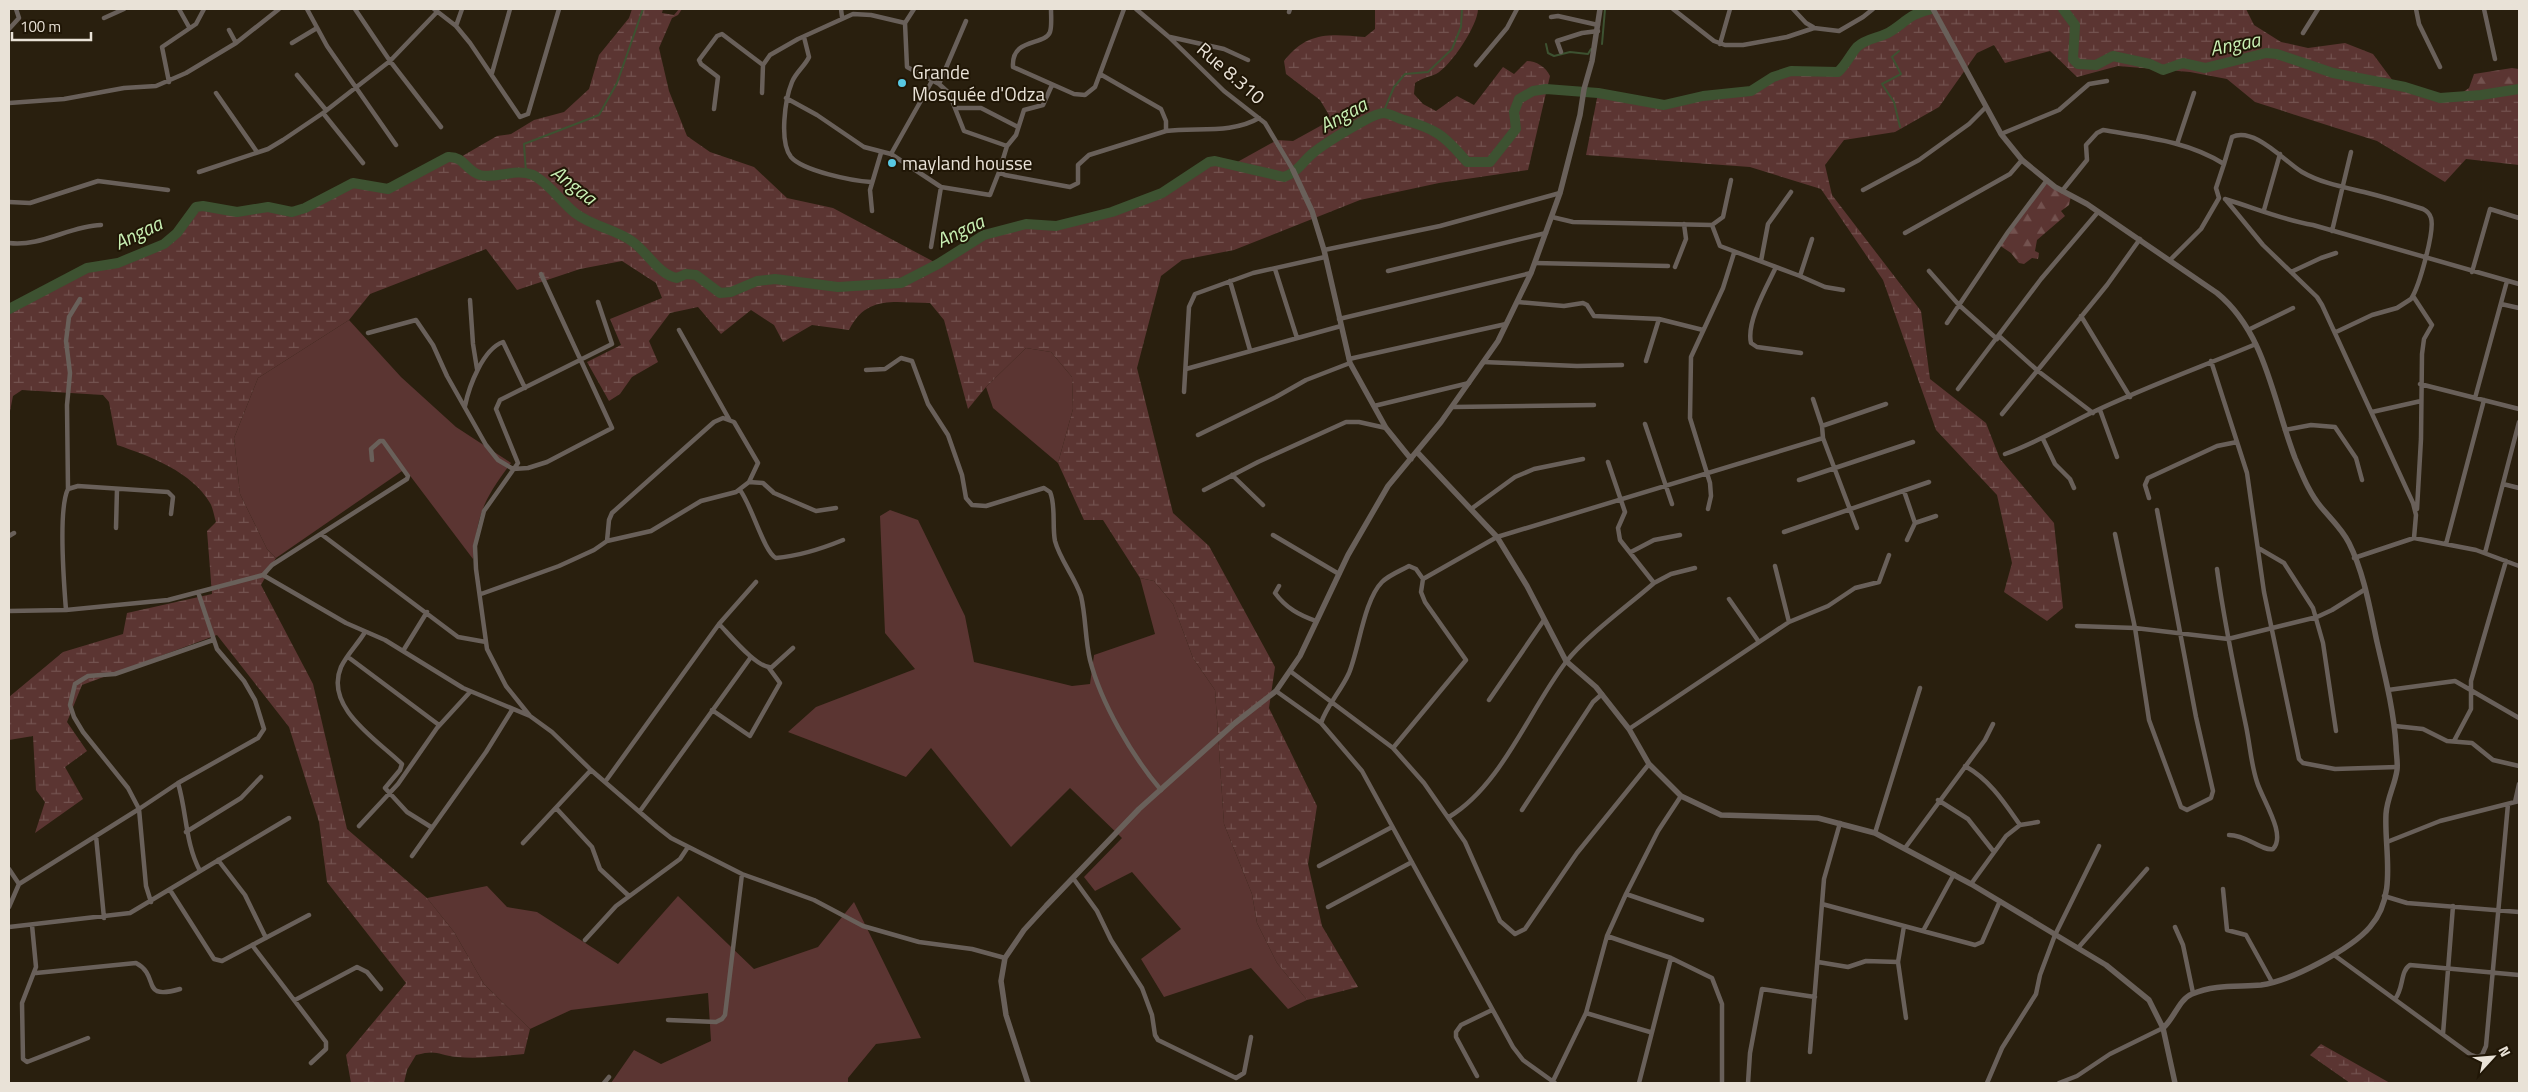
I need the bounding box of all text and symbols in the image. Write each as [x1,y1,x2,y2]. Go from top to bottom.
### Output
scale bar [12,10,91,42]
text: 100 m [20,15,61,38]
water label: Angaa [2207,23,2264,64]
street label: Rue 8.310 [1191,35,1272,111]
place label: Grande Mosquée d'Odza [912,57,1045,108]
marker: Grande Mosquée d'Odza [896,77,908,89]
water label: Angaa [1313,88,1373,140]
place label: mayland housse [902,148,1032,177]
water label: Angaa [545,157,604,213]
marker: mayland housse [886,157,898,169]
water label: Angaa [930,205,990,256]
water label: Angaa [108,207,168,258]
north arrow [2468,1032,2518,1082]
text: N [2494,1042,2517,1060]

